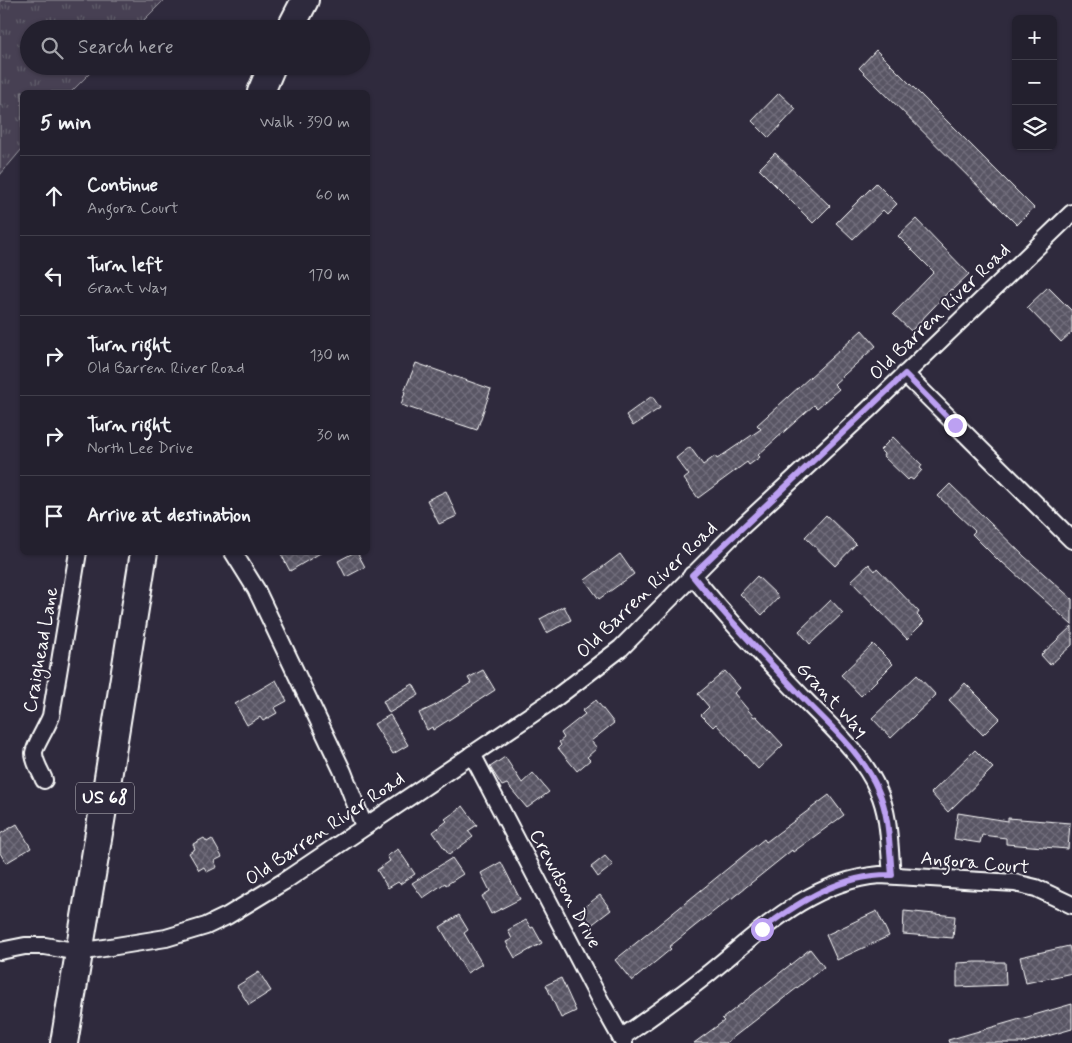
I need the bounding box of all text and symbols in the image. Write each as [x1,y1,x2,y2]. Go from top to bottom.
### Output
map controls [1012,15,1057,150]
button: + [1012,15,1057,60]
search box [20,20,370,75]
icon: search [38,34,66,62]
text: Search here [78,35,174,60]
button: − [1012,60,1057,105]
button: layers [1012,105,1057,150]
text: 5 min [40,109,92,137]
text: Walk · 390 m [260,112,350,133]
text: Continue [87,173,158,198]
icon: ahead [40,182,68,210]
text: 60 m [316,185,350,206]
text: Angora Court [87,198,179,219]
street label: Old Barren River Road [864,238,1016,386]
text: Turn left [87,253,163,278]
icon: left [40,262,68,290]
text: 170 m [308,265,350,286]
text: Grant Way [87,278,167,299]
text: Turn right [87,333,171,358]
icon: right [40,342,68,370]
text: 130 m [309,345,350,366]
text: Old Barren River Road [87,358,245,379]
text: Turn right [87,413,171,438]
route end [944,414,967,437]
icon: right [40,422,68,450]
text: 30 m [317,425,350,446]
text: North Lee Drive [87,438,194,459]
icon: arrive [40,502,68,530]
text: Arrive at destination [87,503,251,528]
street label: Old Barren River Road [571,516,723,664]
street label: Craighead Lane [18,585,66,715]
street label: Grant Way [790,657,874,743]
street label: Old Barren River Road [240,766,410,892]
road number: US 68 [76,782,134,814]
street label: Crewdson Drive [523,825,607,953]
street label: Angora Court [919,846,1030,883]
route start [751,918,774,941]

